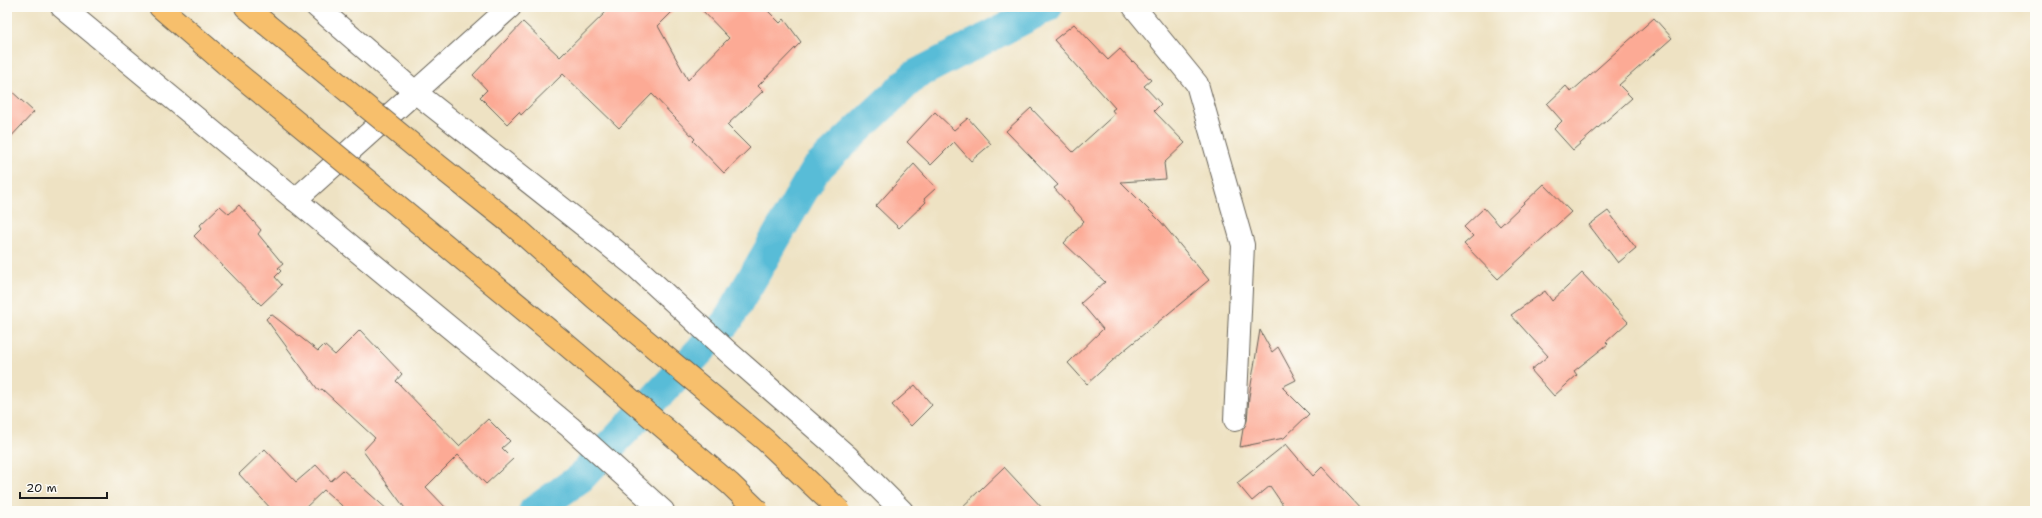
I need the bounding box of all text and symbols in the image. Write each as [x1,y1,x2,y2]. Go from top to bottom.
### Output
scale bar [20,474,107,500]
text: 20 m [26,480,57,496]

